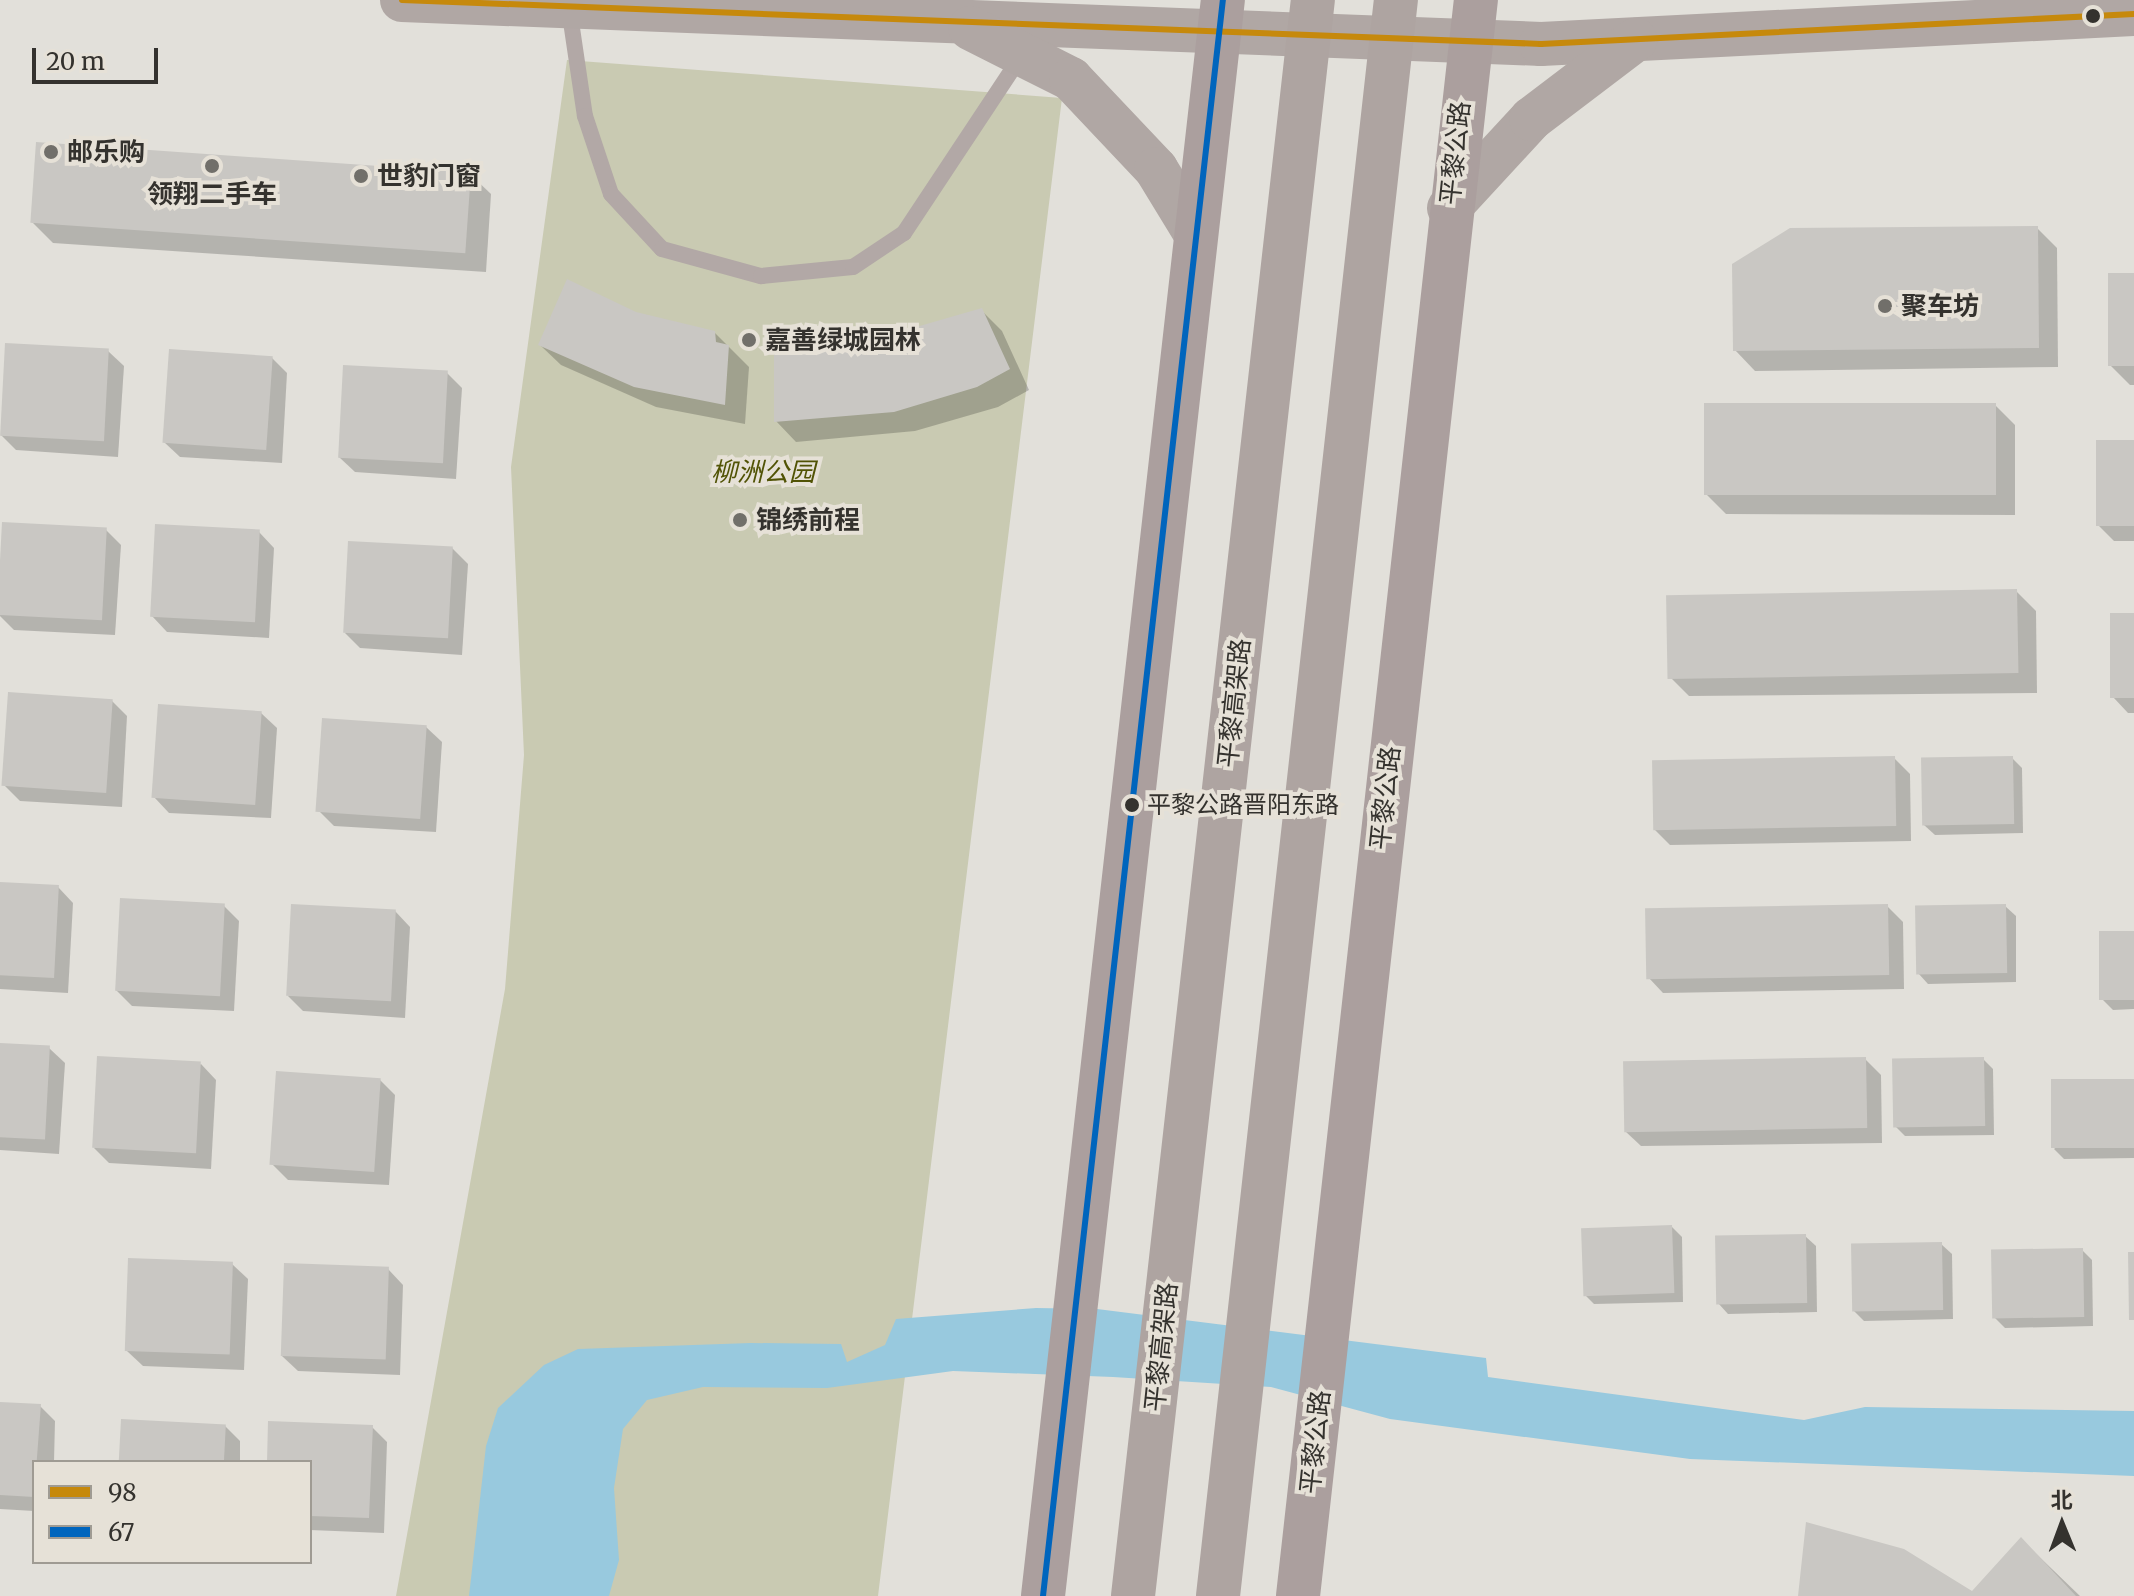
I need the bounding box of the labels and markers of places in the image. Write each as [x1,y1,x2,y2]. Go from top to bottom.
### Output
unlabelled marker [2085,8,2101,24]
place label: 邮乐购 [67,136,145,168]
marker: 邮乐购 [42,143,60,161]
marker: 领翔二手车 [203,157,221,175]
place label: 世豹门窗 [377,160,481,192]
marker: 世豹门窗 [352,167,370,185]
place label: 领翔二手车 [147,178,277,210]
place label: 聚车坊 [1901,290,1979,322]
marker: 聚车坊 [1876,297,1894,315]
place label: 嘉善绿城园林 [765,324,921,356]
marker: 嘉善绿城园林 [740,331,758,349]
place label: 锦绣前程 [756,504,860,536]
marker: 锦绣前程 [731,511,749,529]
place label: 平黎公路晋阳东路 [1147,791,1339,819]
marker: 平黎公路晋阳东路 [1124,797,1140,813]

